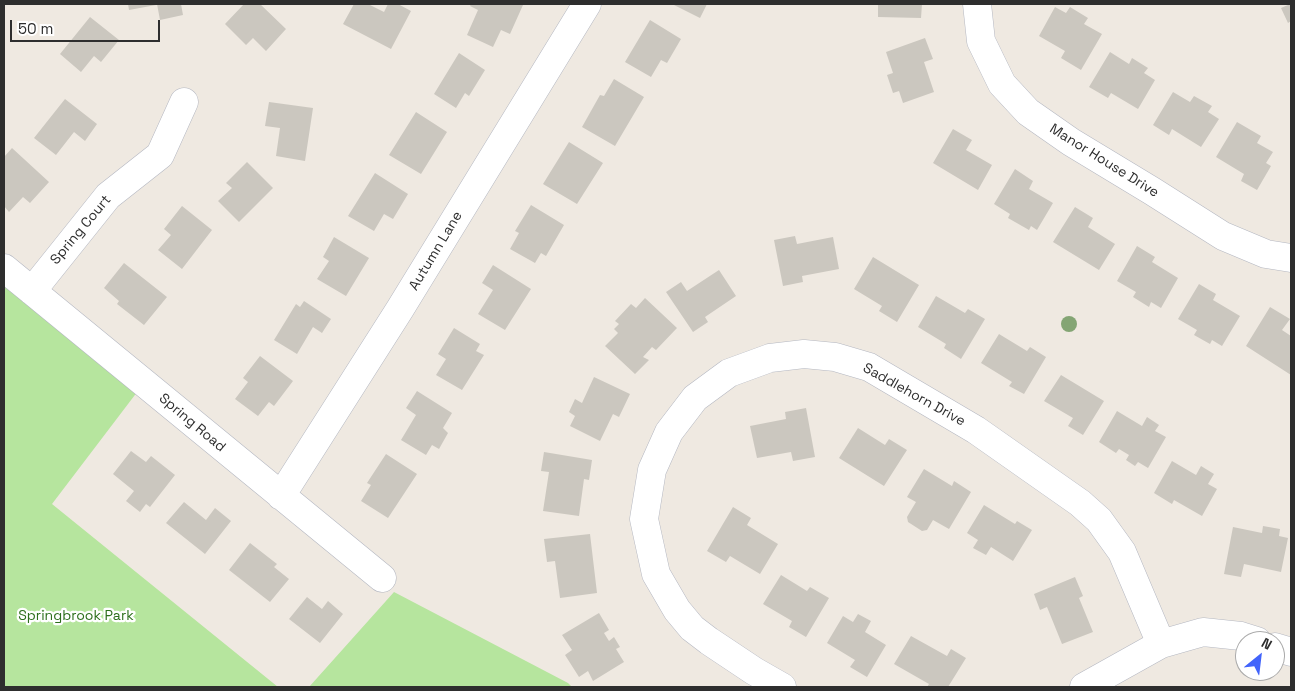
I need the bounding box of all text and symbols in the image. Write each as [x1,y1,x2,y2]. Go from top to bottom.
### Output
scale bar [12,10,162,42]
text: 50 m [18,19,53,38]
street label: Manor House Drive [1046,121,1162,201]
street label: Spring Court [47,192,115,268]
street label: Autumn Lane [406,208,466,294]
street label: Saddlehorn Drive [860,360,968,430]
street label: Spring Road [155,390,229,456]
park label: Springbrook Park [18,608,134,624]
north arrow [1235,631,1285,681]
text: N [1258,634,1275,654]

